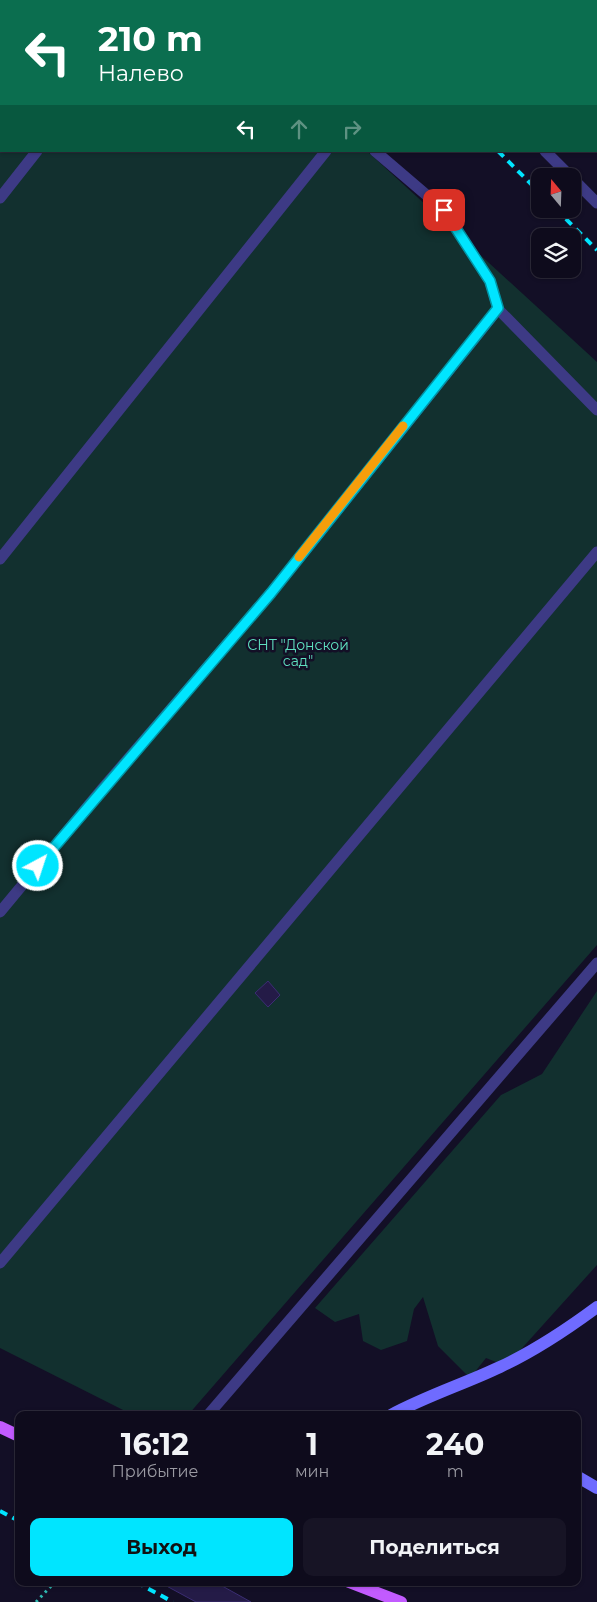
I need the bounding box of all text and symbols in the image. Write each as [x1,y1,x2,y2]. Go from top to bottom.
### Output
text: 210 m [98,17,203,60]
icon: left [15,20,80,85]
text: Налево [98,60,184,87]
icon: left [232,115,260,143]
icon: ahead [285,115,313,143]
icon: right [338,115,366,143]
north arrow [531,168,581,218]
map controls [531,168,581,278]
pin [423,189,465,231]
icon: arrive [430,196,458,224]
button: layers [531,228,581,278]
park label: СНТ "Донской сад" [247,636,349,670]
position arrow [11,839,63,891]
text: 16:12 [121,1426,189,1463]
text: 1 [306,1426,318,1463]
text: 240 [426,1426,484,1463]
text: Прибытие [112,1462,198,1481]
text: мин [295,1462,329,1481]
text: m [447,1462,464,1481]
button: Выход [30,1518,293,1576]
button: Поделиться [303,1518,566,1576]

